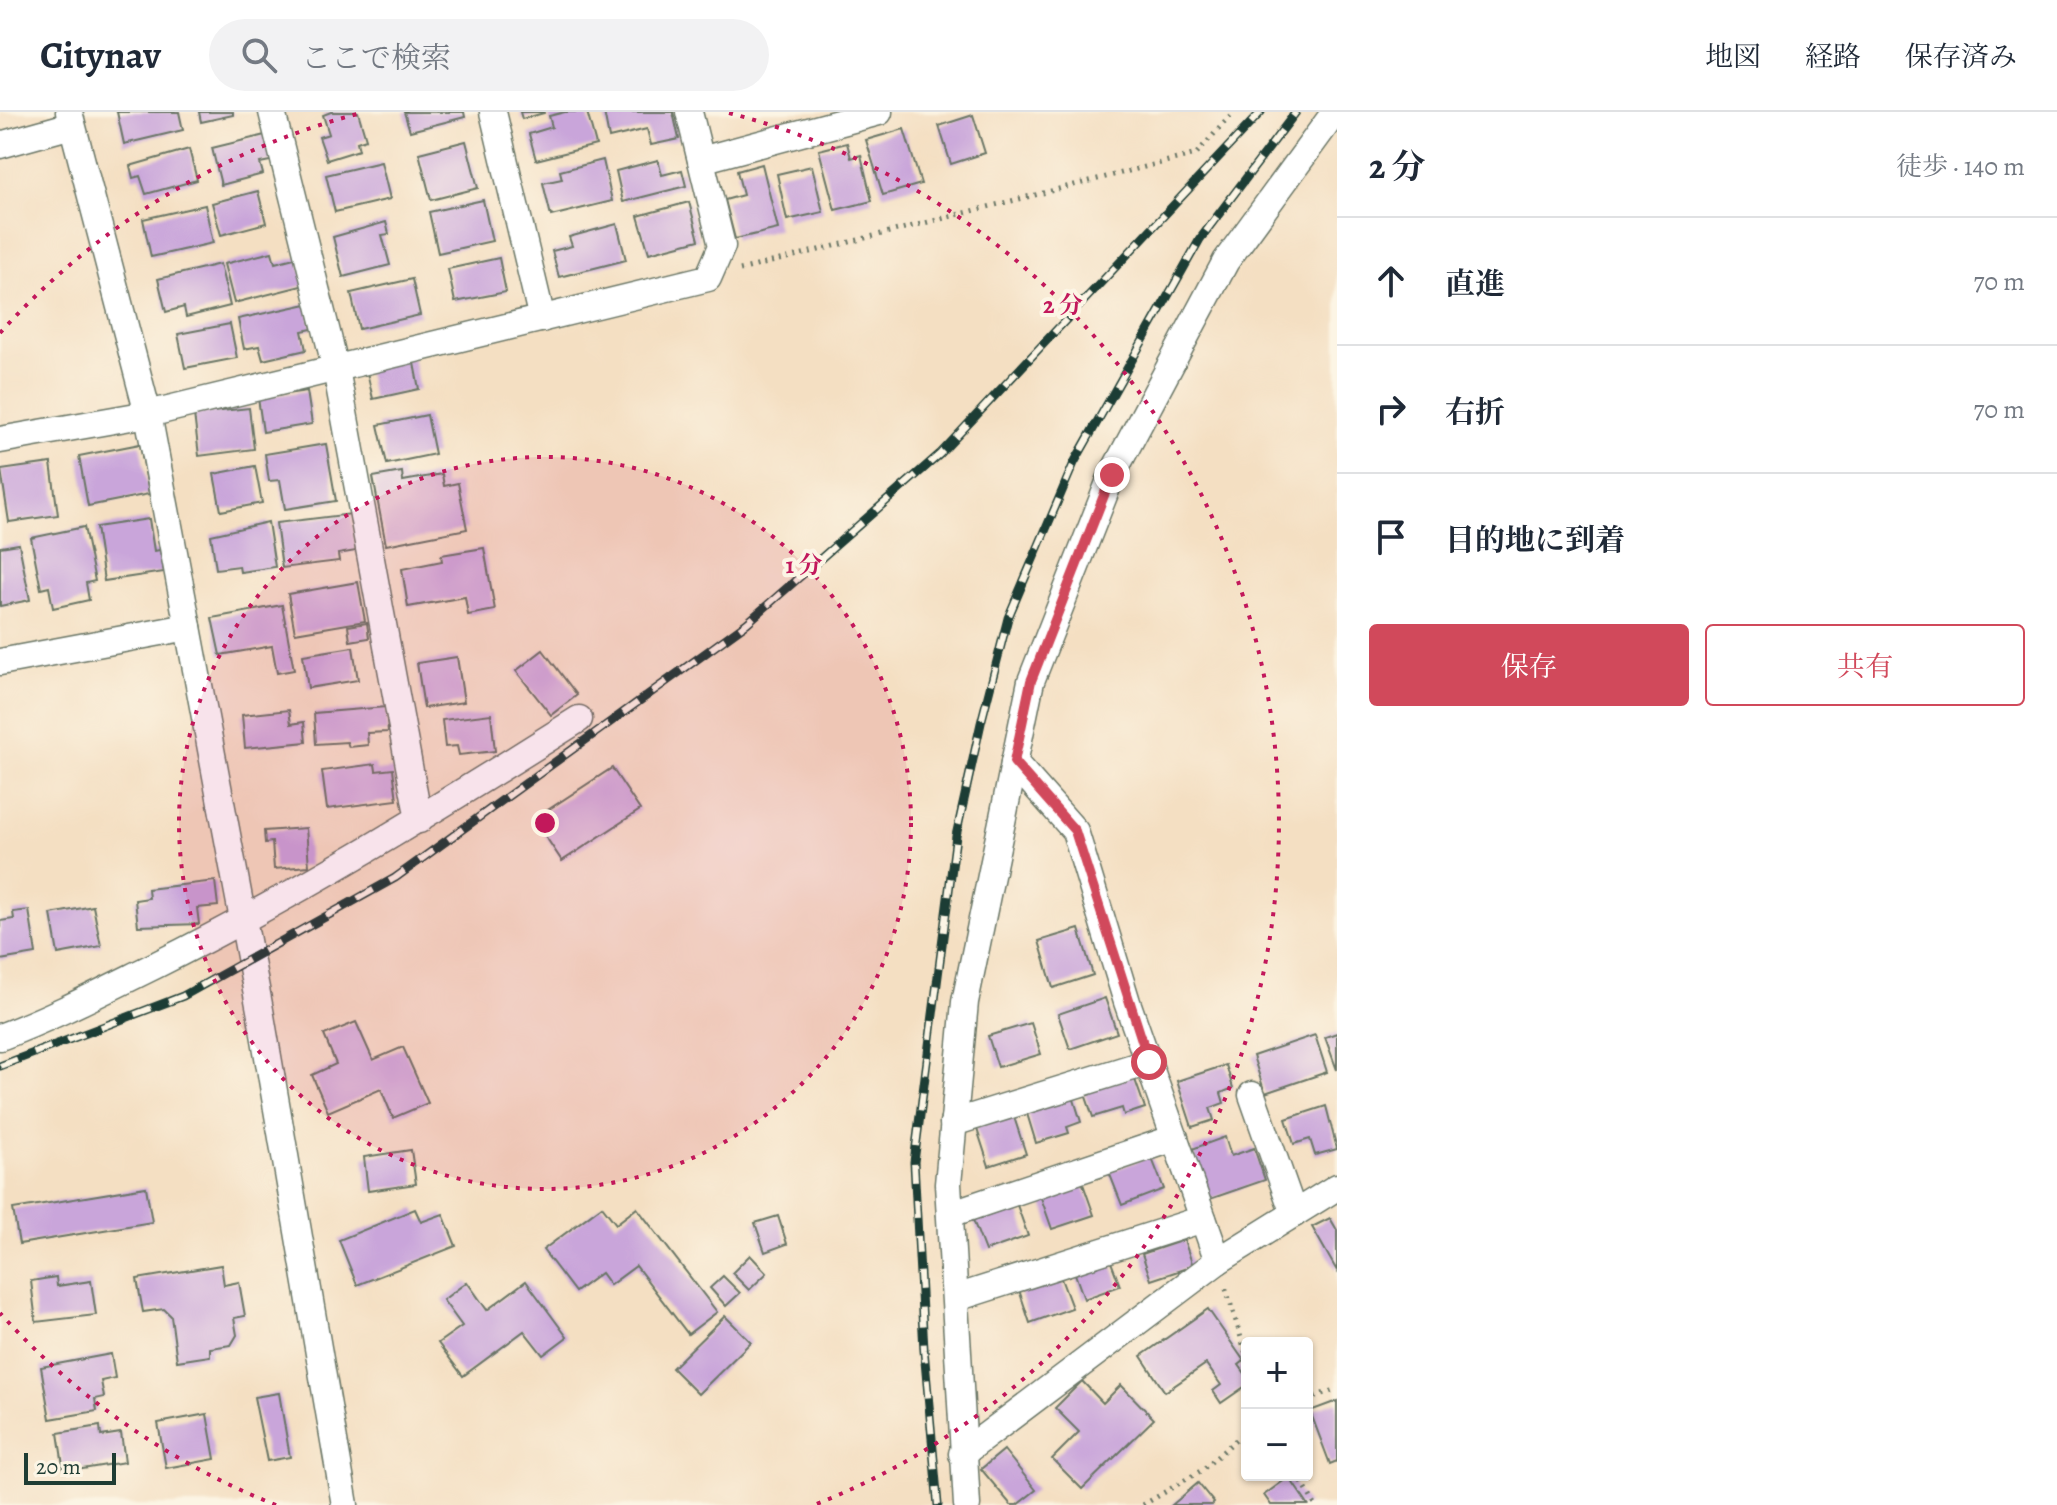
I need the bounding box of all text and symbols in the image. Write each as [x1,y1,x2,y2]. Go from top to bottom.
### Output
search box [209,19,769,91]
text: Citynav [40,29,161,81]
icon: search [237,33,281,77]
text: ここで検索 [301,38,451,78]
text: 地図 [1705,38,1761,76]
text: 経路 [1805,38,1861,76]
text: 保存済み [1905,38,2017,76]
text: 2 分 [1369,143,1425,190]
text: 徒歩 · 140 m [1896,149,2025,184]
icon: ahead [1369,259,1413,303]
text: 直進 [1445,264,1505,304]
text: 70 m [1973,264,2025,299]
text: 2 分 [1043,289,1083,321]
icon: right [1369,387,1413,431]
text: 右折 [1445,392,1505,432]
text: 70 m [1973,392,2025,427]
route end [1094,457,1130,493]
icon: arrive [1369,515,1413,559]
text: 目的地に到着 [1445,520,1625,560]
text: 1 分 [786,549,822,581]
button: 保存 [1369,624,1689,706]
button: 共有 [1705,624,2025,706]
centre of rings [531,809,559,837]
route start [1131,1044,1167,1080]
map controls [1241,1337,1313,1481]
button: + [1241,1337,1313,1409]
button: − [1241,1409,1313,1481]
scale bar [24,1449,116,1485]
text: 20 m [36,1452,81,1482]

